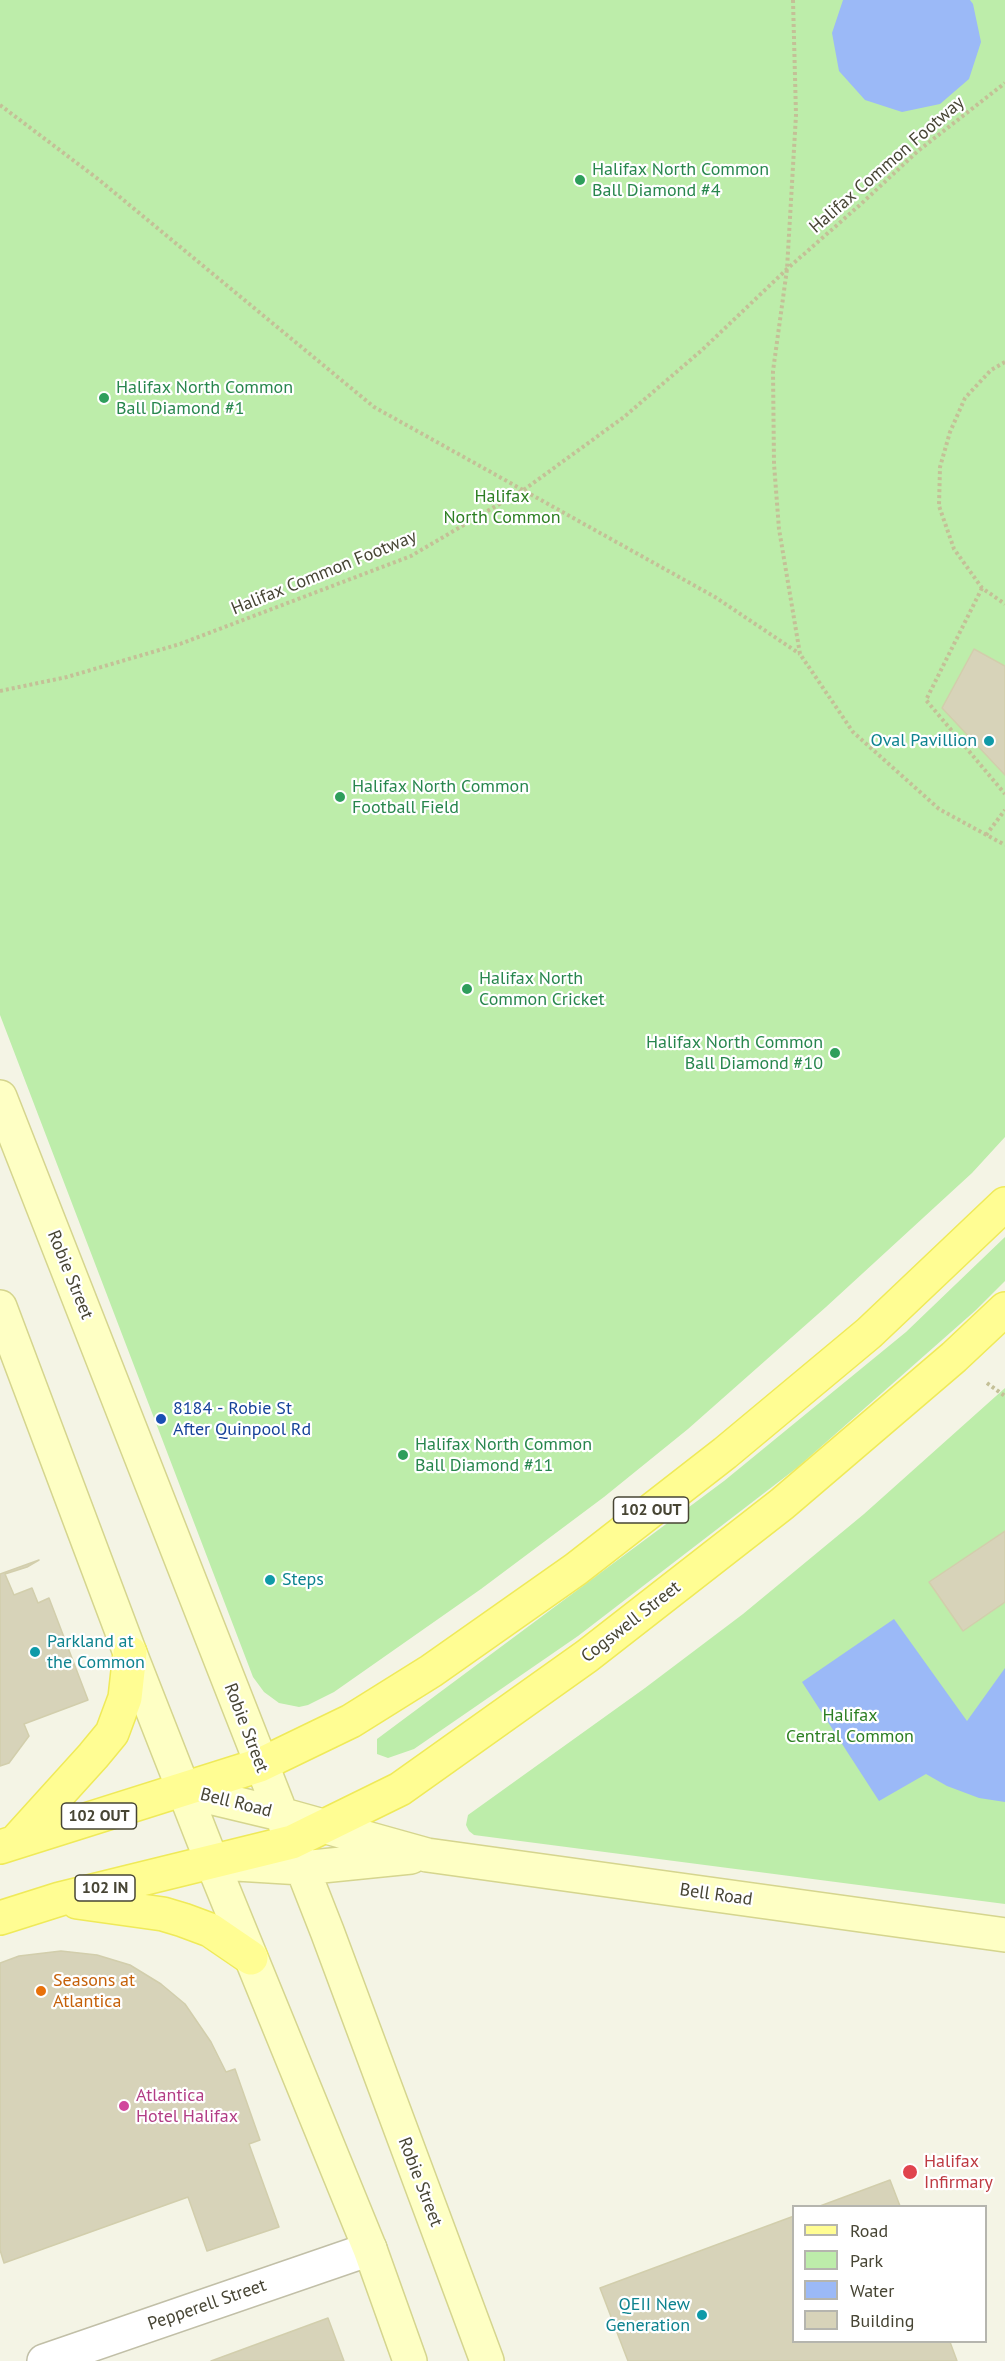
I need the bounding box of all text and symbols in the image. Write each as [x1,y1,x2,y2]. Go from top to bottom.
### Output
street label: Halifax Common Footway [805,92,969,238]
place label: Halifax North Common Ball Diamond #4 [592,159,769,201]
marker: Halifax North Common Ball Diamond #4 [573,173,587,187]
place label: Halifax North Common Ball Diamond #1 [116,377,293,420]
marker: Halifax North Common Ball Diamond #1 [97,391,111,405]
park label: Halifax North Common [443,486,561,528]
street label: Halifax Common Footway [228,526,420,620]
place label: Oval Pavillion [871,730,977,752]
marker: Oval Pavillion [982,734,996,748]
place label: Halifax North Common Football Field [352,776,529,818]
marker: Halifax North Common Football Field [333,790,347,804]
place label: Halifax North Common Cricket [479,968,605,1010]
marker: Halifax North Common Cricket [460,982,474,996]
place label: Halifax North Common Ball Diamond #10 [646,1032,823,1074]
marker: Halifax North Common Ball Diamond #10 [828,1046,842,1060]
street label: Robie Street [42,1227,98,1323]
place label: 8184 - Robie St After Quinpool Rd [173,1398,311,1440]
marker: 8184 - Robie St After Quinpool Rd [154,1412,168,1426]
place label: Halifax North Common Ball Diamond #11 [415,1434,592,1476]
marker: Halifax North Common Ball Diamond #11 [396,1448,410,1462]
road number: 102 OUT [614,1497,688,1523]
place label: Steps [282,1569,324,1591]
marker: Steps [263,1573,277,1587]
street label: Cogswell Street [577,1577,685,1667]
place label: Parkland at the Common [47,1631,145,1674]
marker: Parkland at the Common [28,1645,42,1659]
street label: Robie Street [219,1680,273,1776]
park label: Halifax Central Common [786,1705,914,1748]
street label: Bell Road [198,1784,274,1822]
road number: 102 OUT [62,1803,136,1829]
road number: 102 IN [75,1875,135,1901]
street label: Bell Road [678,1879,754,1911]
place label: Seasons at Atlantica [53,1970,135,2012]
marker: Seasons at Atlantica [34,1984,48,1998]
place label: Atlantica Hotel Halifax [136,2085,238,2128]
marker: Atlantica Hotel Halifax [117,2099,131,2113]
street label: Robie Street [393,2134,447,2230]
place label: Halifax Infirmary [924,2151,993,2194]
marker: Halifax Infirmary [901,2163,919,2181]
legend [792,2205,987,2343]
text: Road [850,2219,888,2242]
text: Park [850,2249,883,2272]
street label: Pepperell Street [145,2275,269,2335]
text: Water [850,2279,894,2302]
place label: QEII New Generation [605,2294,690,2336]
marker: QEII New Generation [695,2308,709,2322]
text: Building [850,2309,914,2332]

